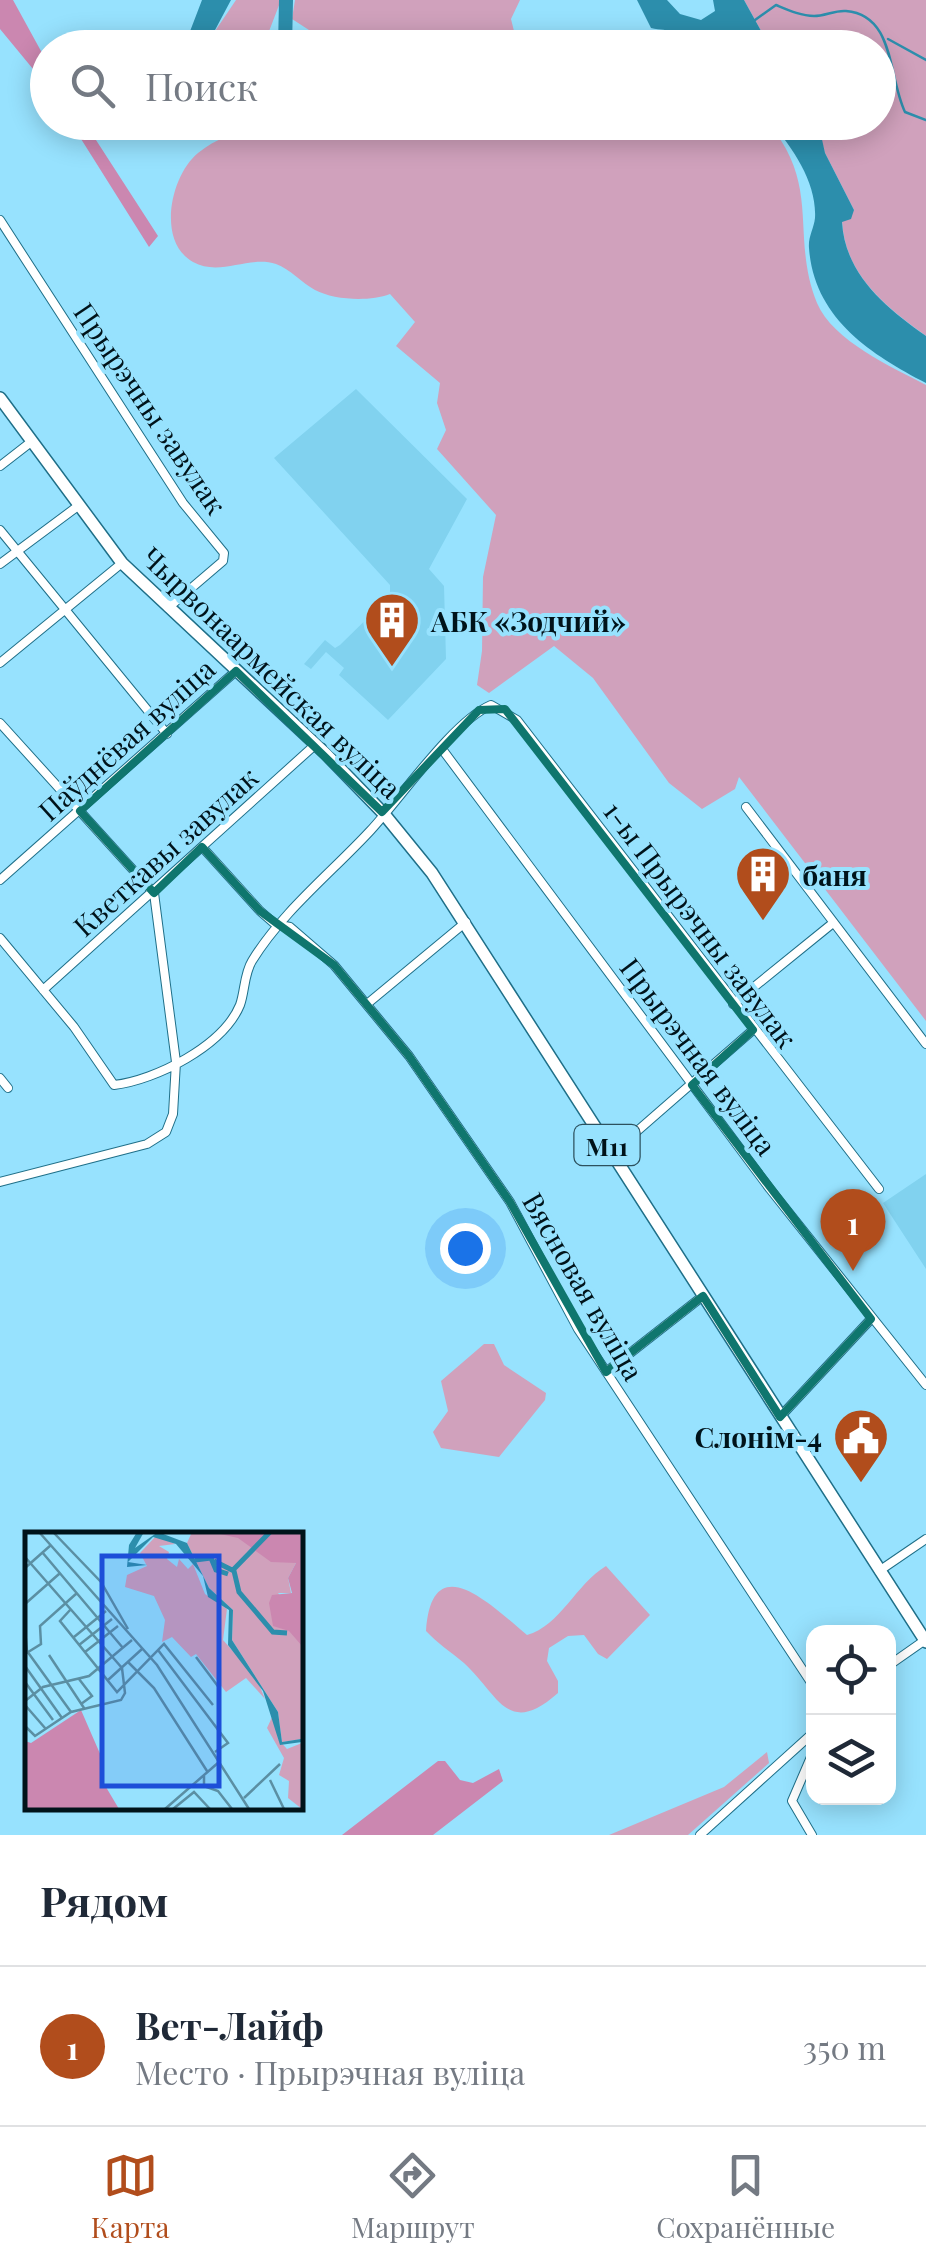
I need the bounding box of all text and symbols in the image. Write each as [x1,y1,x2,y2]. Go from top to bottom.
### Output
search box [30,30,896,140]
icon: search [65,58,120,113]
text: Поиск [145,60,258,111]
street label: Прырэчны завулак [66,295,236,521]
street label: Чырвонаармейская вуліца [134,538,410,806]
building icon: АБК «Зодчий» [362,590,422,669]
place label: АБК «Зодчий» [430,602,626,639]
street label: Паўднёвая вуліца [30,650,222,828]
street label: Кветкавы завулак [65,758,265,944]
street label: 1-ы Прырэчны завулак [596,793,806,1055]
building icon: баня [733,844,793,923]
place label: баня [802,856,867,893]
street label: Прырэчная вуліца [613,950,785,1162]
road number: М11 [574,1125,640,1165]
street label: Вясновая вуліца [515,1185,653,1387]
pin: 1 [820,1188,886,1271]
your location [440,1223,491,1274]
public building icon: Слонім-4 [831,1406,891,1485]
place label: Слонім-4 [695,1418,822,1455]
inset map [25,1532,302,1810]
map controls [806,1625,896,1805]
button: locate [806,1625,896,1715]
button: layers [806,1715,896,1805]
text: Рядом [40,1872,168,1928]
text: Вет-Лайф [135,1999,324,2050]
text: 1 [66,2025,79,2068]
text: 350 m [803,2025,886,2068]
text: Место · Прырэчная вуліца [135,2050,525,2093]
tab: Карта [91,2148,169,2245]
tab: Маршрут [351,2148,475,2245]
tab: Сохранённые [656,2148,835,2245]

